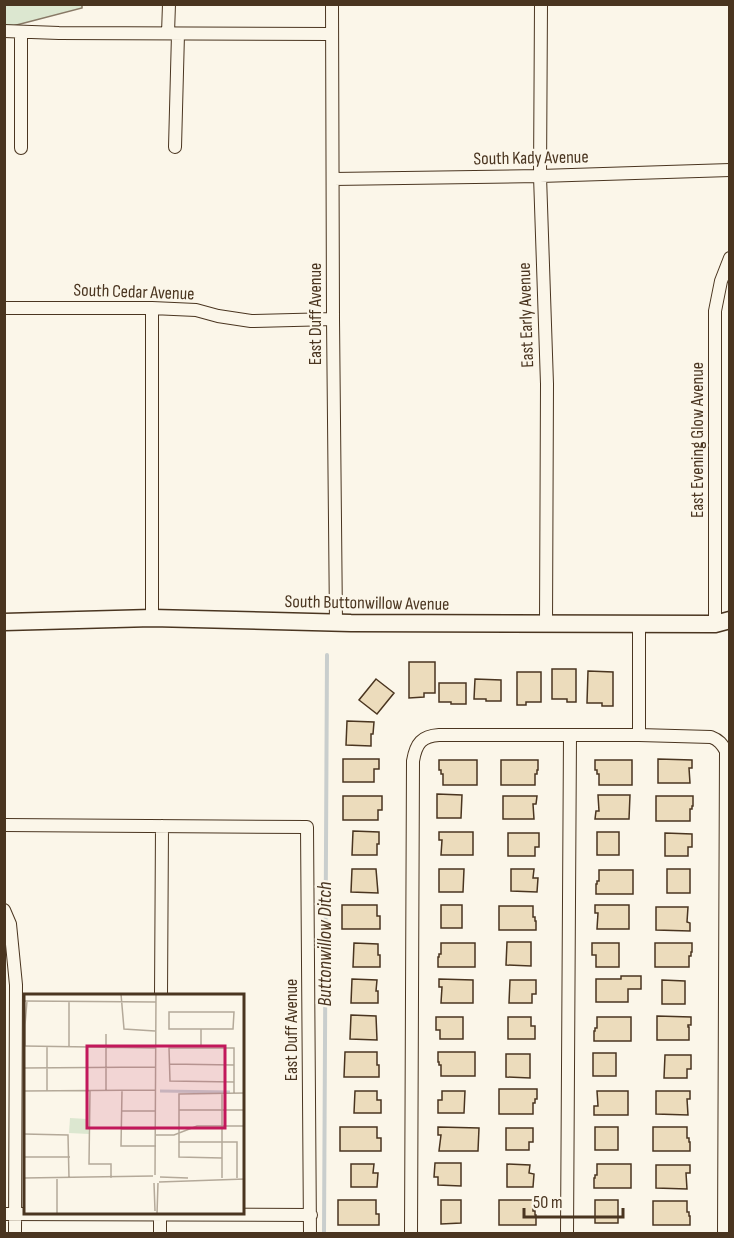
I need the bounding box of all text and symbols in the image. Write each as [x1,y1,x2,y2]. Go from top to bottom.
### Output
street label: South Kady Avenue [473,146,589,170]
street label: East Early Avenue [514,262,538,368]
street label: East Duff Avenue [305,263,326,365]
street label: South Cedar Avenue [73,279,195,305]
street label: East Evening Glow Avenue [687,362,708,518]
street label: South Buttonwillow Avenue [284,591,450,615]
water label: Buttonwillow Ditch [313,882,337,1006]
street label: East Duff Avenue [281,979,302,1081]
inset map [24,994,244,1214]
scale bar [524,1181,623,1219]
text: 50 m [533,1192,563,1213]

